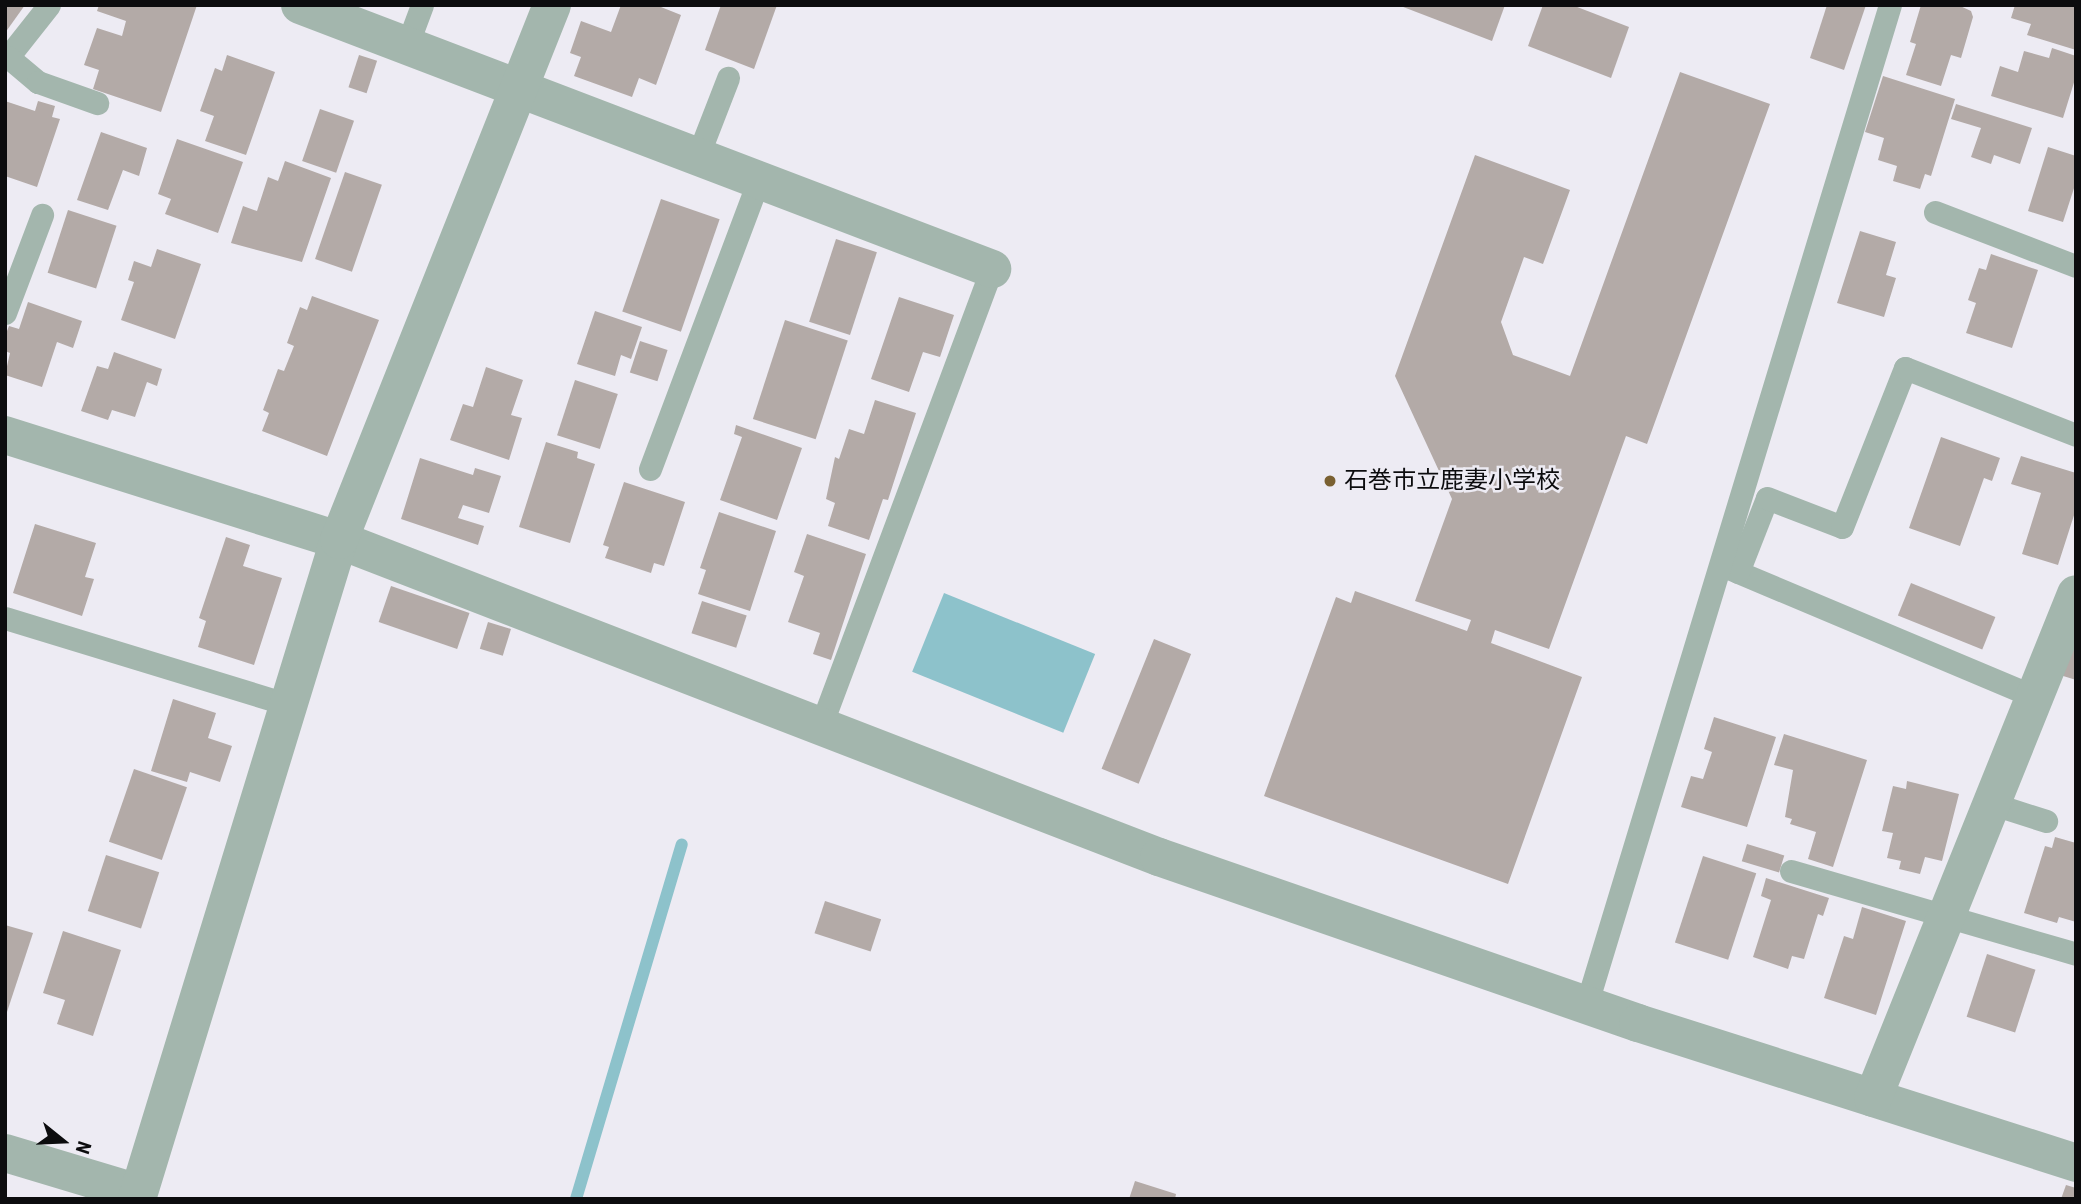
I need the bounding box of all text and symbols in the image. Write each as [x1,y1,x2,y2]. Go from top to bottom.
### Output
place label: 石巻市立鹿妻小学校 [1344,467,1560,495]
marker: 石巻市立鹿妻小学校 [1322,473,1338,489]
north arrow [28,1106,98,1176]
text: N [71,1139,96,1157]

